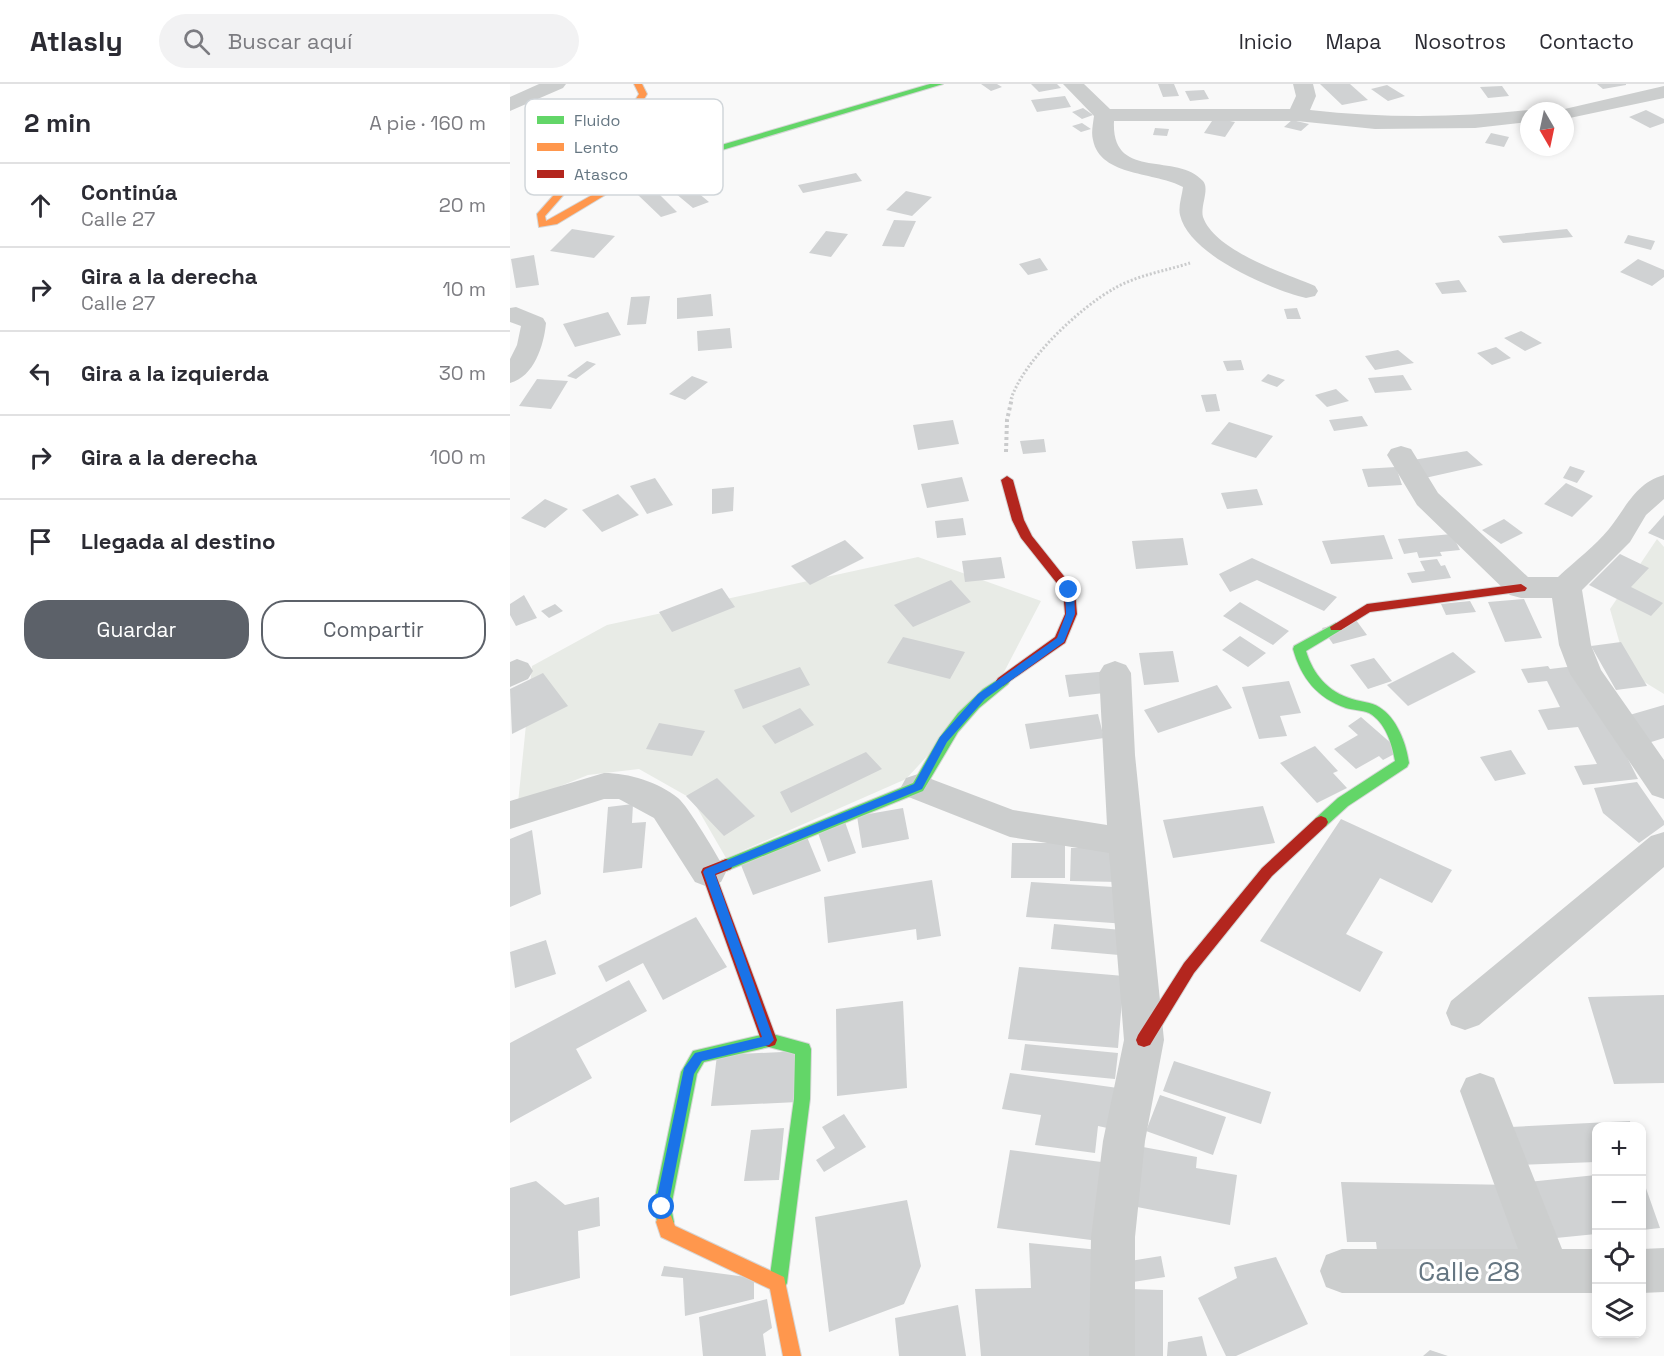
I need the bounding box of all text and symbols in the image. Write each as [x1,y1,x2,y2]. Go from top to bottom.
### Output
search box [159,14,579,68]
text: Atlasly [30,23,123,59]
icon: search [180,25,213,58]
text: Buscar aquí [228,27,352,55]
text: Inicio [1239,28,1293,55]
text: Mapa [1326,28,1381,55]
text: Nosotros [1414,28,1506,55]
text: Contacto [1539,28,1634,55]
legend [525,99,723,195]
north arrow [1520,102,1574,156]
text: 2 min [24,106,91,140]
text: A pie · 160 m [369,110,486,136]
text: Fluido [574,110,620,131]
text: Lento [574,137,619,158]
text: Atasco [574,164,628,185]
text: Continúa [81,178,177,206]
icon: ahead [24,189,57,222]
text: 20 m [439,192,486,218]
text: Calle 27 [81,206,155,232]
text: Gira a la derecha [81,262,258,290]
icon: right [24,273,57,306]
text: 10 m [442,276,486,302]
text: Calle 27 [81,290,155,316]
icon: left [24,357,57,390]
text: Gira a la izquierda [81,359,269,387]
text: 30 m [439,360,486,386]
icon: right [24,441,57,474]
text: Gira a la derecha [81,443,258,471]
text: 100 m [430,444,486,470]
icon: arrive [24,525,57,558]
text: Llegada al destino [81,527,275,555]
route end [1055,576,1081,602]
button: Guardar [24,600,249,659]
button: Compartir [261,600,486,659]
map controls [1592,1122,1646,1338]
button: + [1592,1122,1646,1176]
button: − [1592,1176,1646,1230]
route start [648,1193,674,1219]
button: locate [1592,1230,1646,1284]
street label: Calle 28 [1418,1254,1520,1289]
button: layers [1592,1284,1646,1338]

